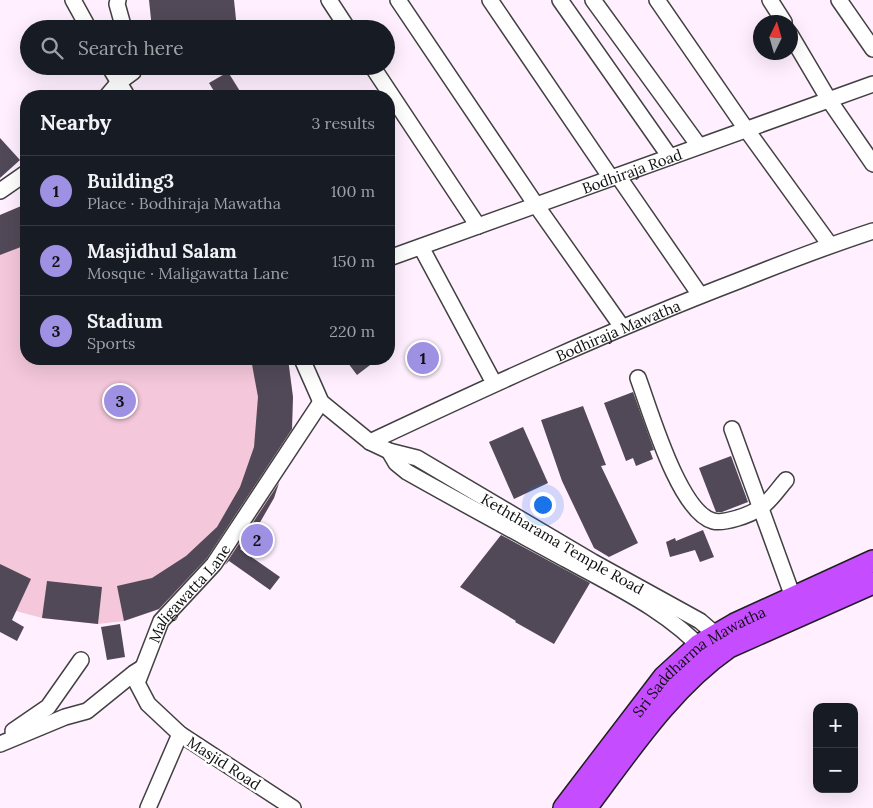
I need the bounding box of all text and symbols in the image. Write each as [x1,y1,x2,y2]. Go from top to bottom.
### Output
north arrow [753,15,798,60]
search box [20,20,395,75]
icon: search [38,34,66,62]
text: Search here [78,36,184,60]
text: Nearby [40,109,111,136]
text: 3 results [311,113,375,133]
street label: Bodhiraja Road [579,144,684,197]
text: Building3 [87,169,174,193]
text: 1 [53,181,59,201]
text: 100 m [331,181,375,201]
text: Place · Bodhiraja Mawatha [87,193,281,213]
text: Masjidhul Salam [87,239,237,263]
text: 2 [52,251,60,271]
text: 150 m [332,251,375,271]
text: Mosque · Maligawatta Lane [87,263,289,283]
street label: Bodhiraja Mawatha [553,295,683,365]
text: Stadium [87,309,163,333]
text: 3 [52,321,60,341]
text: 220 m [329,321,375,341]
text: Sports [87,333,136,353]
pin: 1 [407,339,439,377]
pin: 3 [104,382,136,420]
street label: Keththarama Temple Road [478,489,647,598]
your location [530,492,556,518]
pin: 2 [241,521,273,559]
street label: Maligawatta Lane [144,540,234,645]
street label: Sri Saddharma Mawatha [628,602,769,720]
map controls [813,703,858,793]
button: + [813,703,858,748]
street label: Masjid Road [183,732,265,794]
button: − [813,748,858,793]

